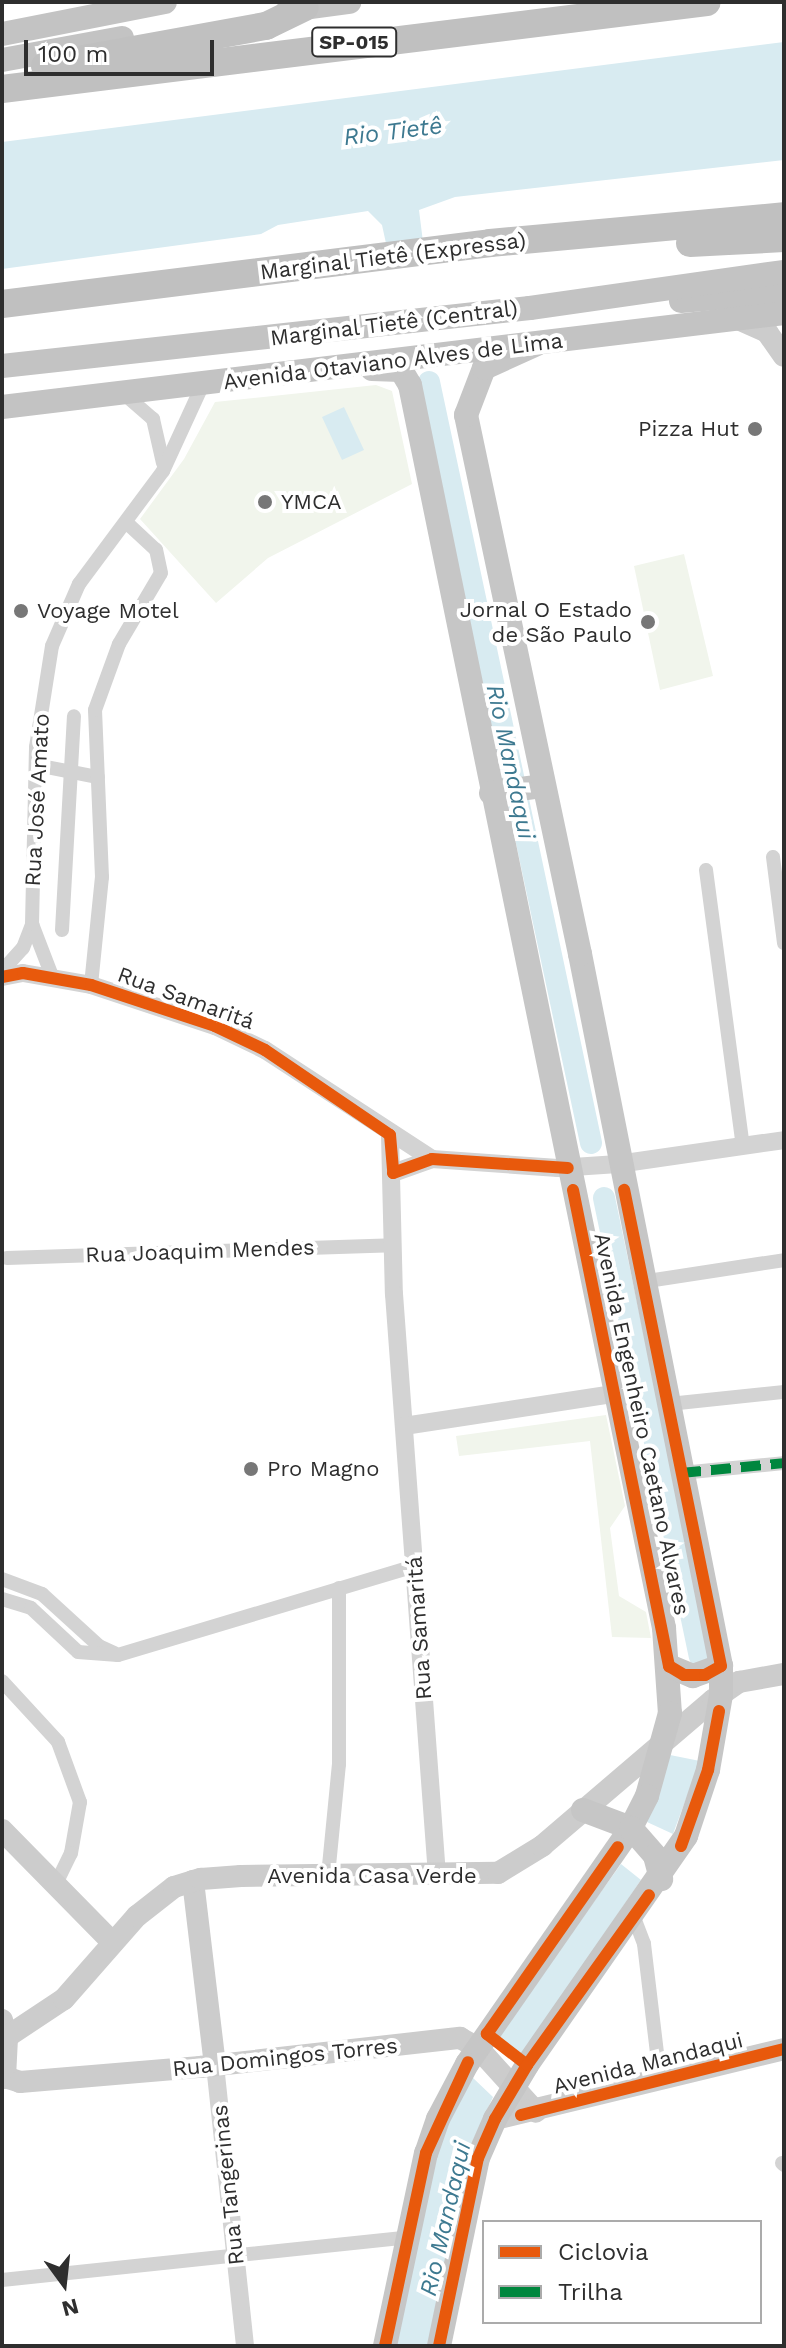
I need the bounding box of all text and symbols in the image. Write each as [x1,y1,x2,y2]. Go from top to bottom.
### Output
scale bar [28,24,218,74]
road number: SP-015 [310,26,398,58]
text: 100 m [38,40,108,68]
water label: Rio Tietê [342,112,444,152]
street label: Marginal Tietê (Expressa) [258,227,528,285]
street label: Marginal Tietê (Central) [268,295,520,351]
street label: Avenida Otaviano Alves de Lima [221,327,565,395]
place label: Pizza Hut [638,416,739,442]
marker: Pizza Hut [746,420,764,438]
place label: YMCA [281,489,342,515]
marker: YMCA [256,493,274,511]
place label: Jornal O Estado de São Paulo [459,596,632,648]
place label: Voyage Motel [37,598,179,624]
marker: Voyage Motel [12,602,30,620]
marker: Jornal O Estado de São Paulo [639,613,657,631]
water label: Rio Mandaqui [480,682,540,842]
street label: Rua José Amato [19,712,55,888]
street label: Rua Samaritá [114,961,258,1035]
street label: Avenida Engenheiro Caetano Alvares [588,1230,696,1618]
street label: Rua Joaquim Mendes [84,1234,316,1268]
place label: Pro Magno [267,1456,379,1482]
marker: Pro Magno [242,1460,260,1478]
street label: Rua Samaritá [401,1555,437,1701]
street label: Avenida Casa Verde [266,1863,478,1889]
street label: Avenida Mandaqui [550,2027,746,2099]
street label: Rua Domingos Torres [171,2032,399,2082]
street label: Rua Tangerinas [206,2103,250,2267]
water label: Rio Mandaqui [414,2139,478,2299]
legend [482,2220,762,2324]
text: Ciclovia [558,2238,648,2266]
north arrow [24,2244,104,2324]
text: Trilha [558,2278,623,2306]
text: N [59,2293,81,2322]

